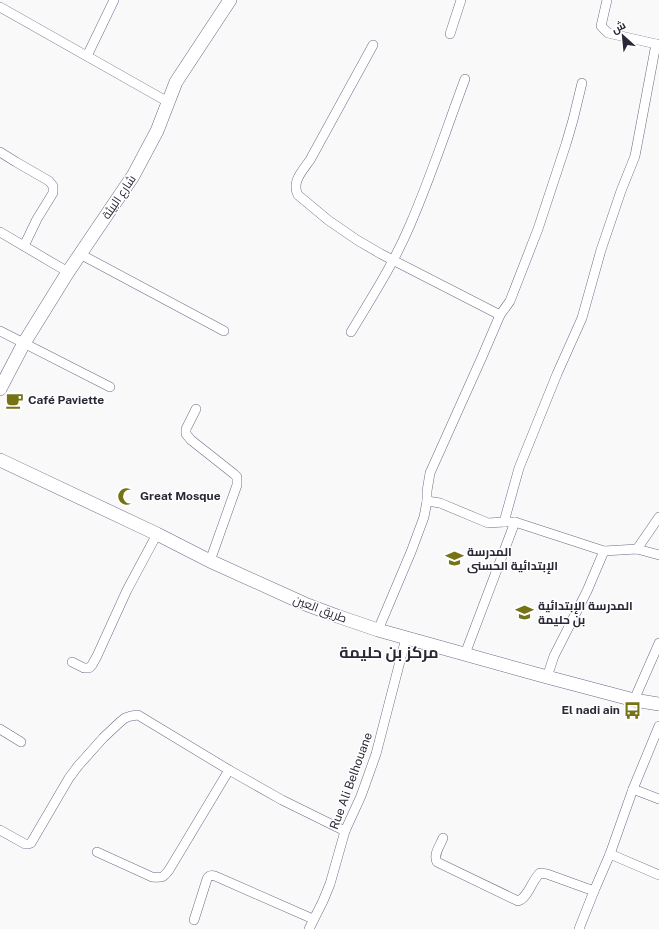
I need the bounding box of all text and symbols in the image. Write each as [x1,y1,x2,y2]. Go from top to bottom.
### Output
north arrow [603,16,643,56]
text: ش [609,19,628,37]
street label: شارع البيئة [99,172,140,222]
cafe icon: Café Paviette [5,390,25,410]
place label: Café Paviette [28,393,104,407]
mosque icon: Great Mosque [117,486,137,506]
place label: Great Mosque [140,489,221,503]
place label: المدرسة الإبتدائية الحسنى [467,545,558,574]
school or university icon: المدرسة الإبتدائية الحسنى [444,549,464,569]
street label: طريق العين [291,592,349,626]
place label: المدرسة الإبتدائية بن حليمة [538,599,633,628]
school or university icon: المدرسة الإبتدائية بن حليمة [515,603,535,623]
district label: مركز بن حليمة [339,643,439,662]
bus stop icon: El nadi ain [623,700,643,720]
place label: El nadi ain [562,703,620,717]
street label: Rue Ali Belhouane [327,730,375,831]

